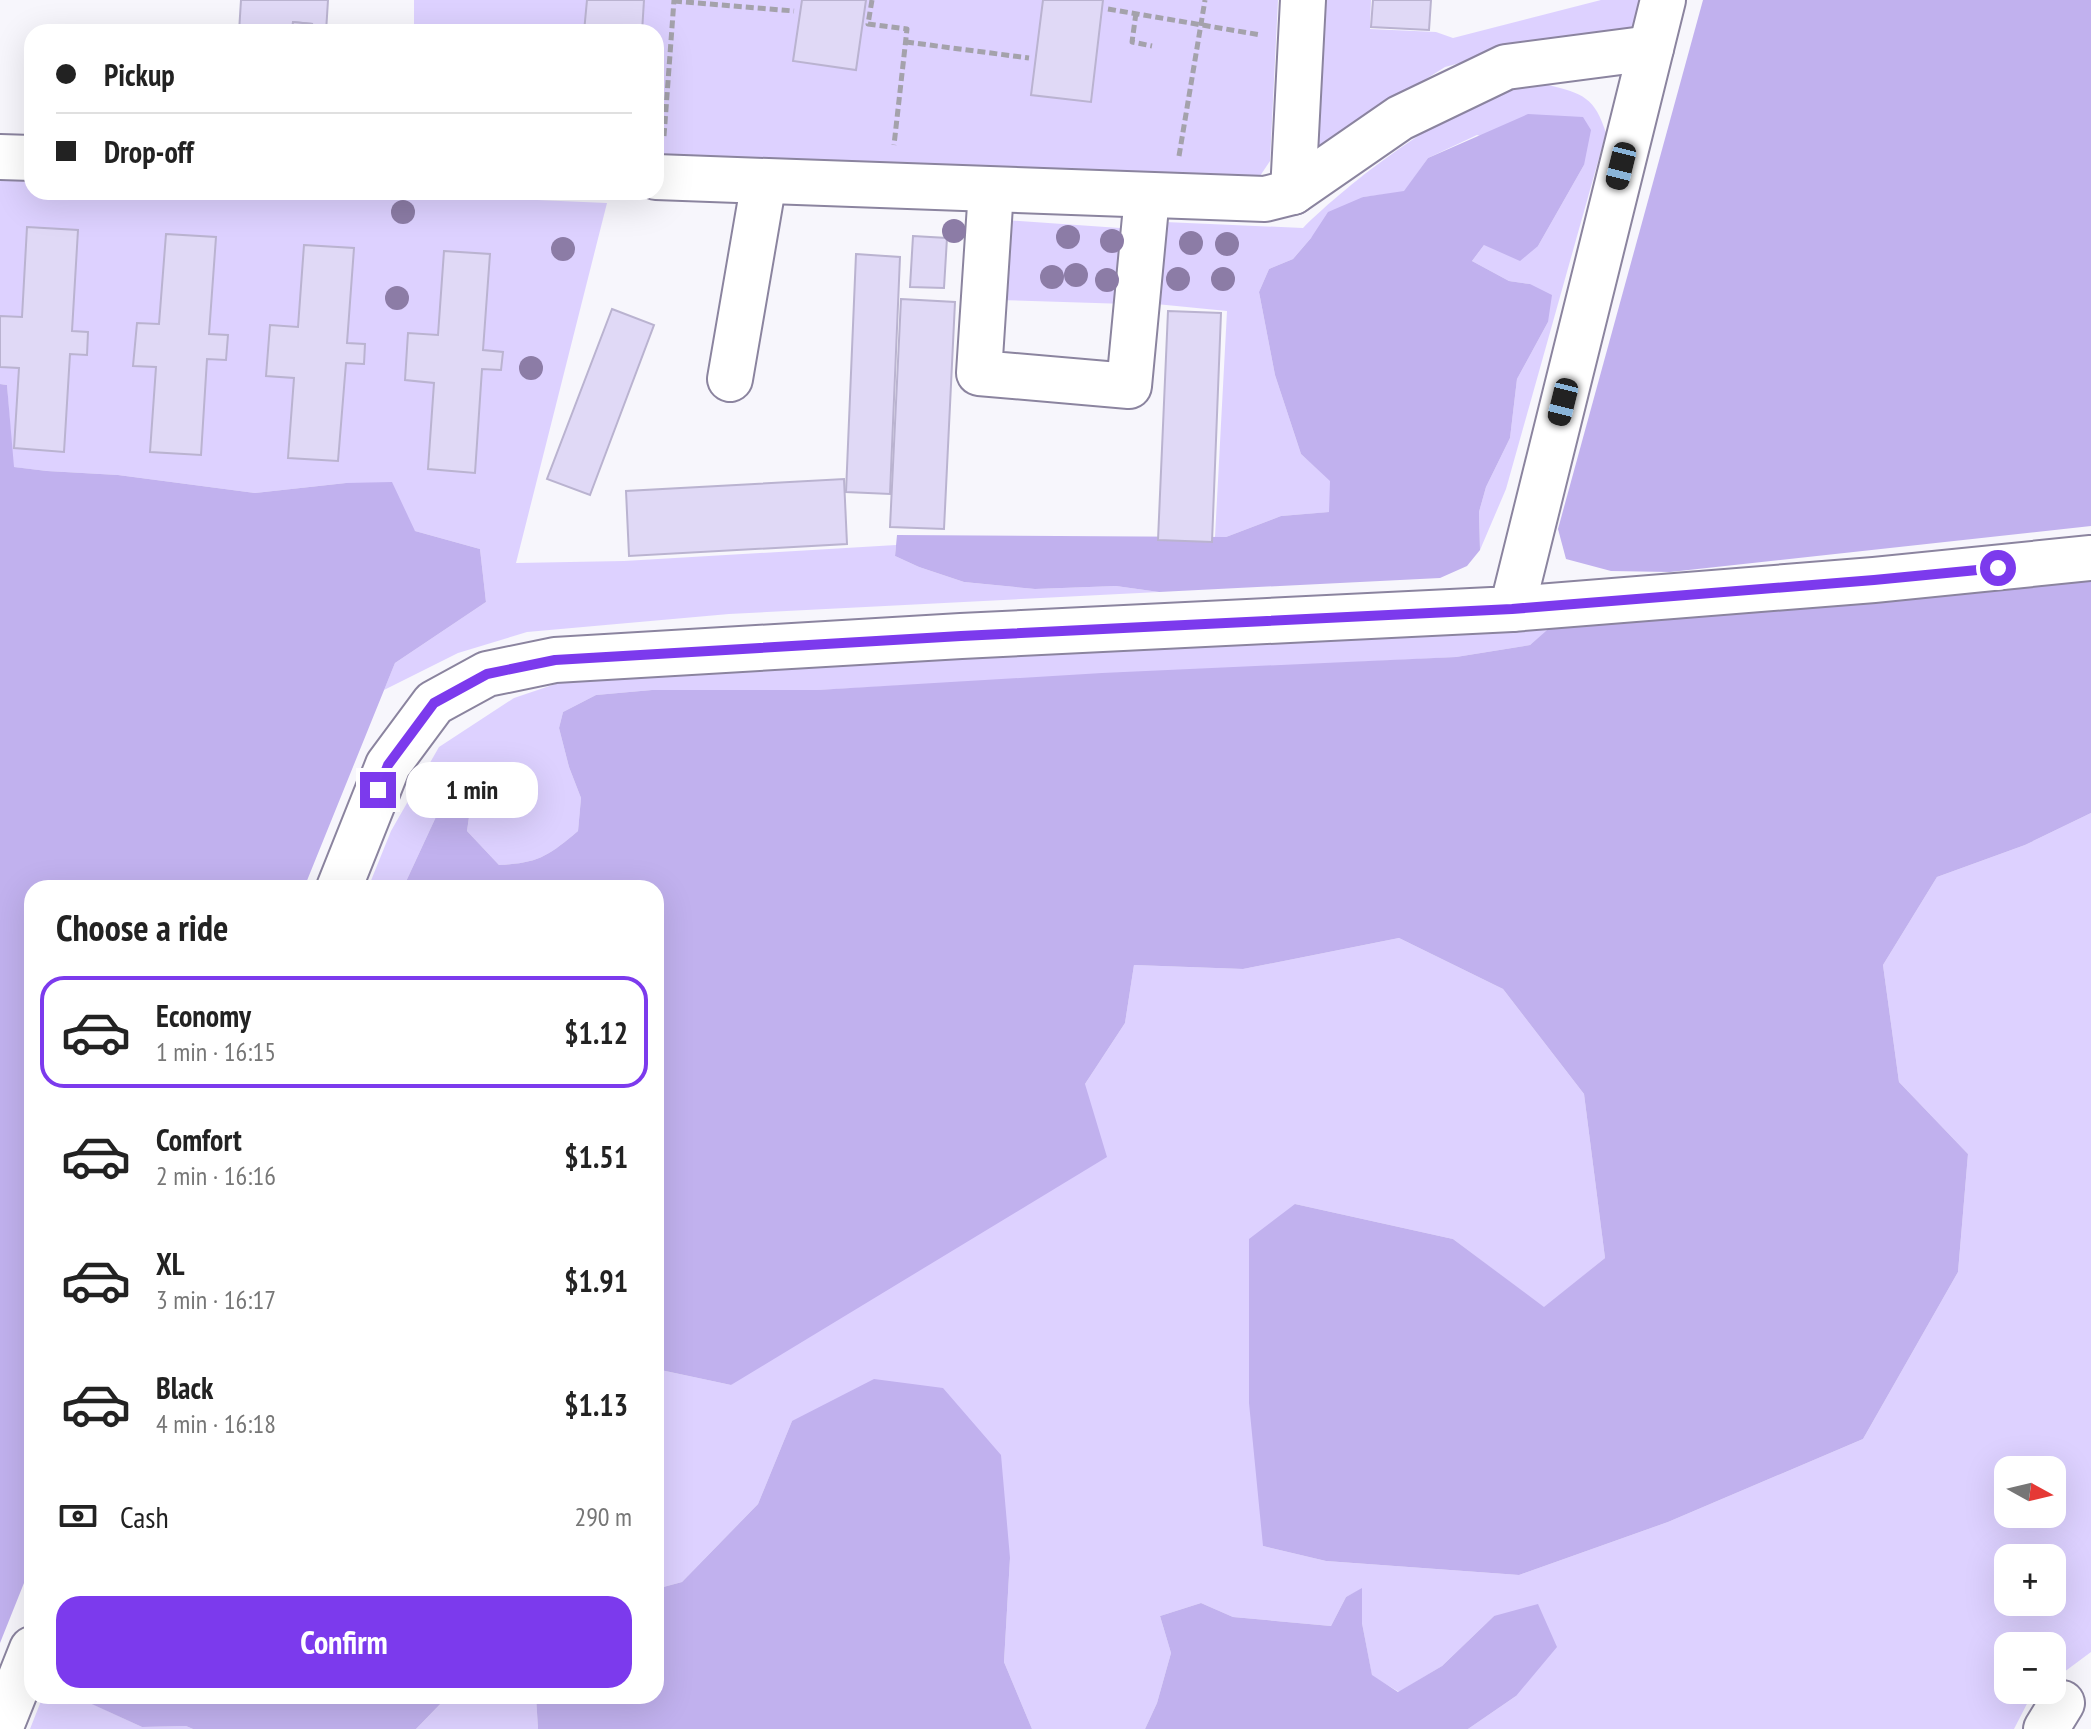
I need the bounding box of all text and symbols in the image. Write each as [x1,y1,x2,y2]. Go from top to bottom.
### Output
text: Pickup [104,55,175,94]
text: Drop-off [104,132,194,171]
car [1604,140,1638,192]
car [1546,376,1580,428]
route start [1980,550,2016,586]
callout: 1 min [406,762,538,818]
route end [360,772,396,808]
text: 1 min [446,773,498,806]
text: Choose a ride [56,904,228,951]
icon: car [60,996,132,1068]
text: Economy [156,996,251,1035]
text: $1.12 [564,1013,628,1052]
text: 1 min · 16:15 [156,1035,276,1068]
icon: car [60,1120,132,1192]
text: Comfort [156,1120,242,1159]
text: $1.51 [564,1137,628,1176]
text: 2 min · 16:16 [156,1159,276,1192]
icon: car [60,1244,132,1316]
text: XL [156,1244,185,1283]
text: $1.91 [564,1261,628,1300]
text: 3 min · 16:17 [156,1283,276,1316]
icon: car [60,1368,132,1440]
text: Black [156,1368,213,1407]
text: $1.13 [564,1385,628,1424]
text: 4 min · 16:18 [156,1407,276,1440]
north arrow [1994,1456,2066,1528]
map controls [1994,1456,2066,1704]
icon: cash [56,1494,100,1538]
text: Cash [120,1497,169,1536]
text: 290 m [574,1500,632,1533]
button: + [1994,1544,2066,1616]
button: Confirm [56,1596,632,1688]
button: − [1994,1632,2066,1704]

